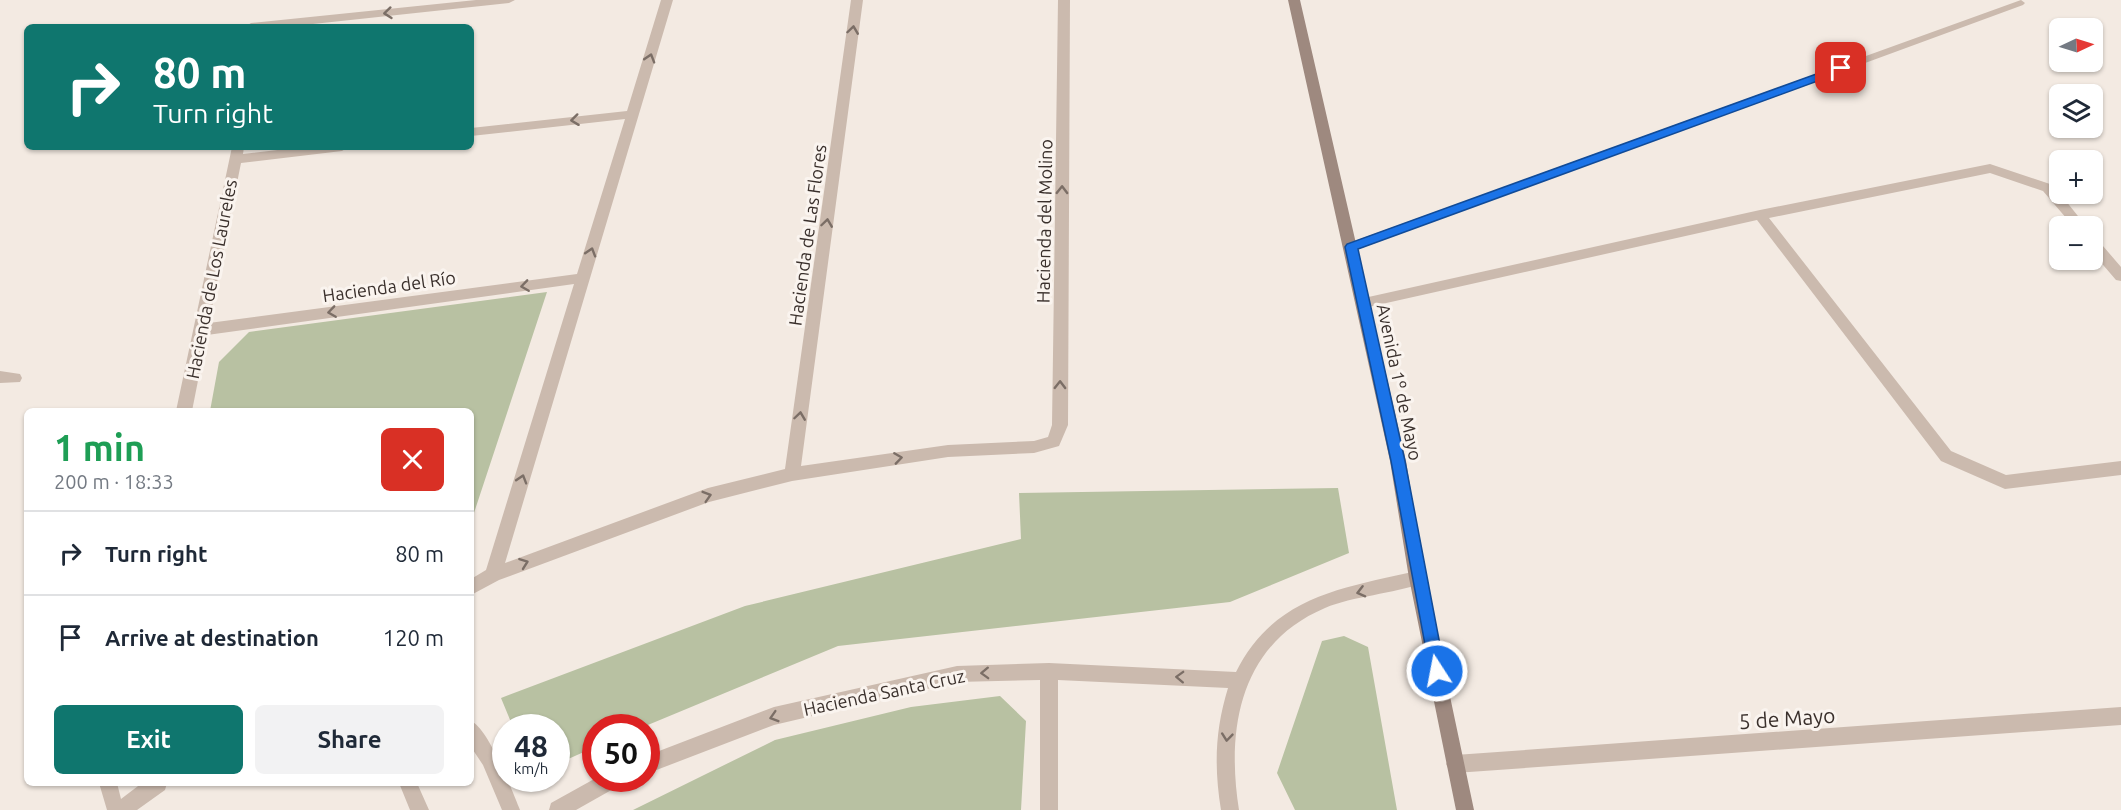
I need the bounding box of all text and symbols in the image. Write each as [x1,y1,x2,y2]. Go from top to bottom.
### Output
one-way arrow [384,6,393,19]
north arrow [2049,18,2103,72]
map controls [2049,18,2103,270]
one-way arrow [846,25,858,34]
pin [1815,42,1866,93]
icon: right [54,48,132,126]
text: 80 m [153,49,247,96]
icon: arrive [1824,51,1857,84]
one-way arrow [643,53,655,64]
button: layers [2049,84,2103,138]
text: Turn right [153,98,273,128]
one-way arrow [571,113,580,126]
street label: Hacienda del Molino [1033,139,1055,303]
street label: Hacienda de Las Flores [784,143,830,327]
button: + [2049,150,2103,204]
street label: Hacienda de Los Laureles [182,177,240,380]
one-way arrow [1056,185,1068,194]
button: − [2049,216,2103,270]
one-way arrow [820,218,832,227]
one-way arrow [584,247,596,258]
street label: Hacienda del Río [321,267,457,305]
one-way arrow [521,279,530,291]
street label: Avenida 1º de Mayo [1374,302,1426,462]
one-way arrow [327,305,337,318]
one-way arrow [1054,380,1066,389]
one-way arrow [794,411,806,421]
text: 1 min [54,427,145,468]
button: close [381,428,444,491]
one-way arrow [894,453,903,465]
text: 200 m · 18:33 [54,470,174,493]
one-way arrow [515,474,527,485]
one-way arrow [701,491,712,503]
icon: right [54,537,87,570]
text: Turn right [105,541,207,566]
text: 80 m [395,541,444,566]
one-way arrow [518,558,529,570]
one-way arrow [1356,584,1366,597]
icon: arrive [54,621,87,654]
text: Arrive at destination [105,625,319,650]
text: 120 m [383,625,444,650]
position arrow [1405,639,1469,703]
street label: Hacienda Santa Cruz [801,665,967,719]
one-way arrow [981,667,990,680]
one-way arrow [1176,671,1185,684]
street label: 5 de Mayo [1738,703,1836,733]
button: Exit [54,705,243,774]
button: Share [255,705,444,774]
one-way arrow [769,709,780,722]
speed limit sign: 50 [582,714,660,792]
text: 48 [514,729,548,763]
one-way arrow [1221,732,1234,742]
text: km/h [514,760,548,777]

